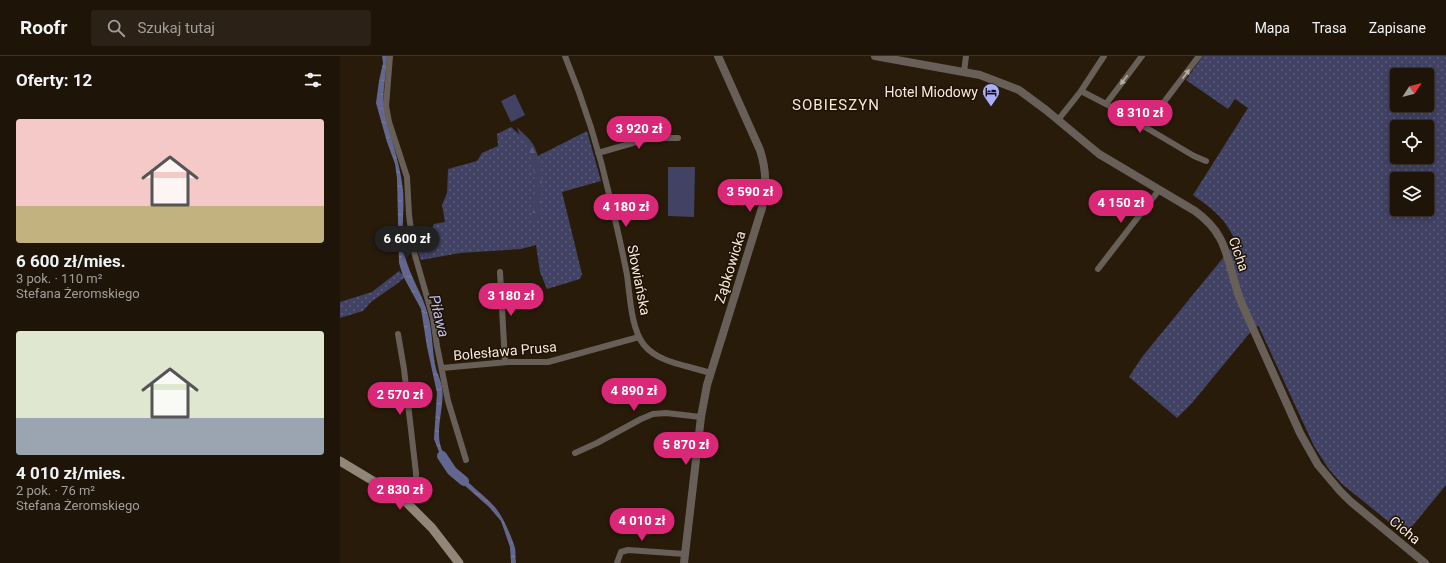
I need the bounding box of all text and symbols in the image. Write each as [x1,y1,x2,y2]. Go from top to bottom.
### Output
search box [91,10,371,46]
text: Roofr [20,16,67,39]
icon: search [105,17,127,39]
text: Szukaj tutaj [137,19,215,37]
text: Mapa [1255,20,1290,36]
text: Trasa [1312,20,1347,36]
text: Zapisane [1369,20,1426,36]
one-way arrow [1181,68,1190,79]
north arrow [1390,68,1434,112]
map controls [1390,68,1434,216]
icon: filters [302,69,324,91]
text: Oferty: 12 [16,70,92,90]
one-way arrow [1120,74,1129,85]
hotel icon: Hotel Miodowy [981,82,1001,107]
place label: Hotel Miodowy [885,84,978,100]
district label: SOBIESZYN [792,96,880,114]
pin: 8 310 zł [1099,100,1181,134]
text: 8 310 zł [1117,105,1163,120]
pin: 3 920 zł [598,116,680,150]
button: locate [1390,120,1434,164]
text: 3 920 zł [616,121,662,136]
icon: home [134,145,206,217]
button: layers [1390,172,1434,216]
pin: 3 590 zł [709,179,791,213]
text: 3 590 zł [727,184,773,199]
pin: 4 150 zł [1080,190,1162,224]
pin: 4 180 zł [585,194,667,228]
text: 4 150 zł [1098,195,1144,210]
text: 4 180 zł [603,199,649,214]
pin: 6 600 zł [366,226,448,260]
street label: Ząbkowicka [711,229,749,305]
text: 6 600 zł [384,231,430,246]
street label: Cicha [1226,235,1252,273]
street label: Słowiańska [624,243,654,317]
text: 6 600 zł/mies. [16,251,126,271]
text: 3 pok. · 110 m² [16,271,102,286]
pin: 3 180 zł [470,283,552,317]
text: Stefana Żeromskiego [16,286,140,301]
text: 3 180 zł [488,288,534,303]
water label: Piława [425,293,453,339]
street label: Bolesława Prusa [453,339,557,363]
icon: home [134,357,206,429]
pin: 4 890 zł [593,378,675,412]
pin: 2 570 zł [359,382,441,416]
text: 4 890 zł [611,383,657,398]
text: 2 570 zł [377,387,423,402]
pin: 5 870 zł [645,432,727,466]
text: 5 870 zł [663,437,709,452]
text: 4 010 zł/mies. [16,463,126,483]
pin: 2 830 zł [359,477,441,511]
text: 2 830 zł [377,482,423,497]
text: 2 pok. · 76 m² [16,483,95,498]
text: Stefana Żeromskiego [16,498,140,513]
pin: 4 010 zł [601,508,683,542]
text: 4 010 zł [619,513,665,528]
street label: Cicha [1386,513,1424,547]

